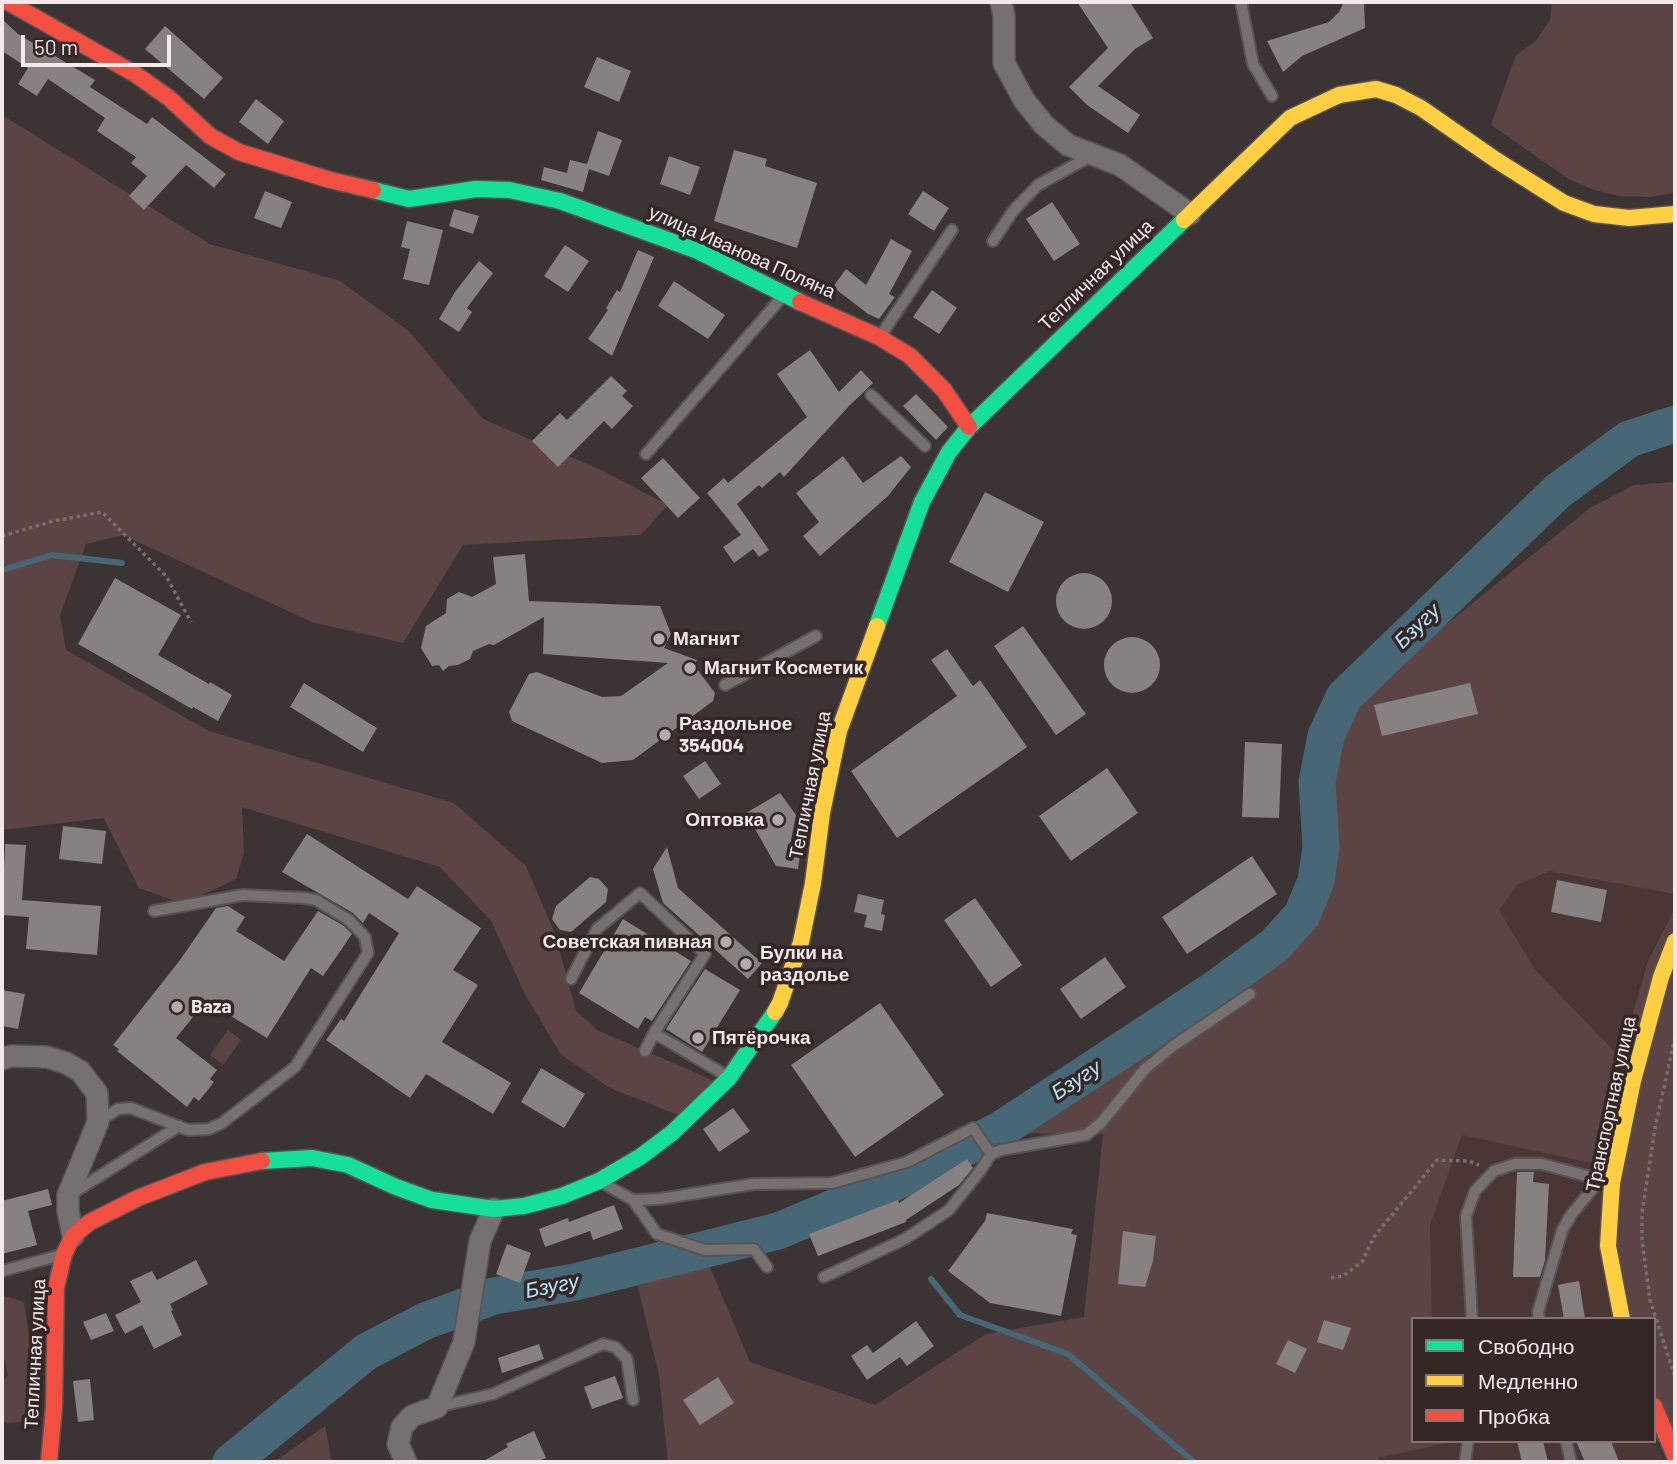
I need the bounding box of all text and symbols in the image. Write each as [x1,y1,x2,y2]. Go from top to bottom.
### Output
scale bar [24,21,175,65]
text: 50 m [34,34,78,59]
street label: улица Иванова Поляна [645,201,839,303]
street label: Тепличная улица [1034,215,1158,335]
water label: Бзугу [1389,598,1445,654]
place label: Магнит [673,628,740,650]
marker: Магнит [651,631,667,647]
place label: Магнит Косметик [704,657,863,679]
marker: Магнит Косметик [682,660,698,676]
street label: Тепличная улица [784,709,836,861]
place label: Раздольное 354004 [679,713,792,757]
marker: Раздольное 354004 [657,727,673,743]
place label: Оптовка [685,809,764,831]
marker: Оптовка [770,812,786,828]
place label: Советская пивная [542,931,712,953]
marker: Советская пивная [718,934,734,950]
place label: Булки на раздолье [760,942,849,986]
marker: Булки на раздолье [738,956,754,972]
place label: Baza [191,996,232,1018]
marker: Baza [169,999,185,1015]
street label: Транспортная улица [1581,1014,1641,1194]
place label: Пятёрочка [712,1027,810,1049]
marker: Пятёрочка [690,1030,706,1046]
water label: Бзугу [1046,1055,1106,1105]
water label: Бзугу [523,1268,581,1304]
street label: Тепличная улица [20,1278,50,1430]
legend [1411,1317,1656,1443]
text: Свободно [1478,1333,1575,1358]
text: Медленно [1478,1368,1578,1393]
text: Пробка [1478,1403,1550,1428]

